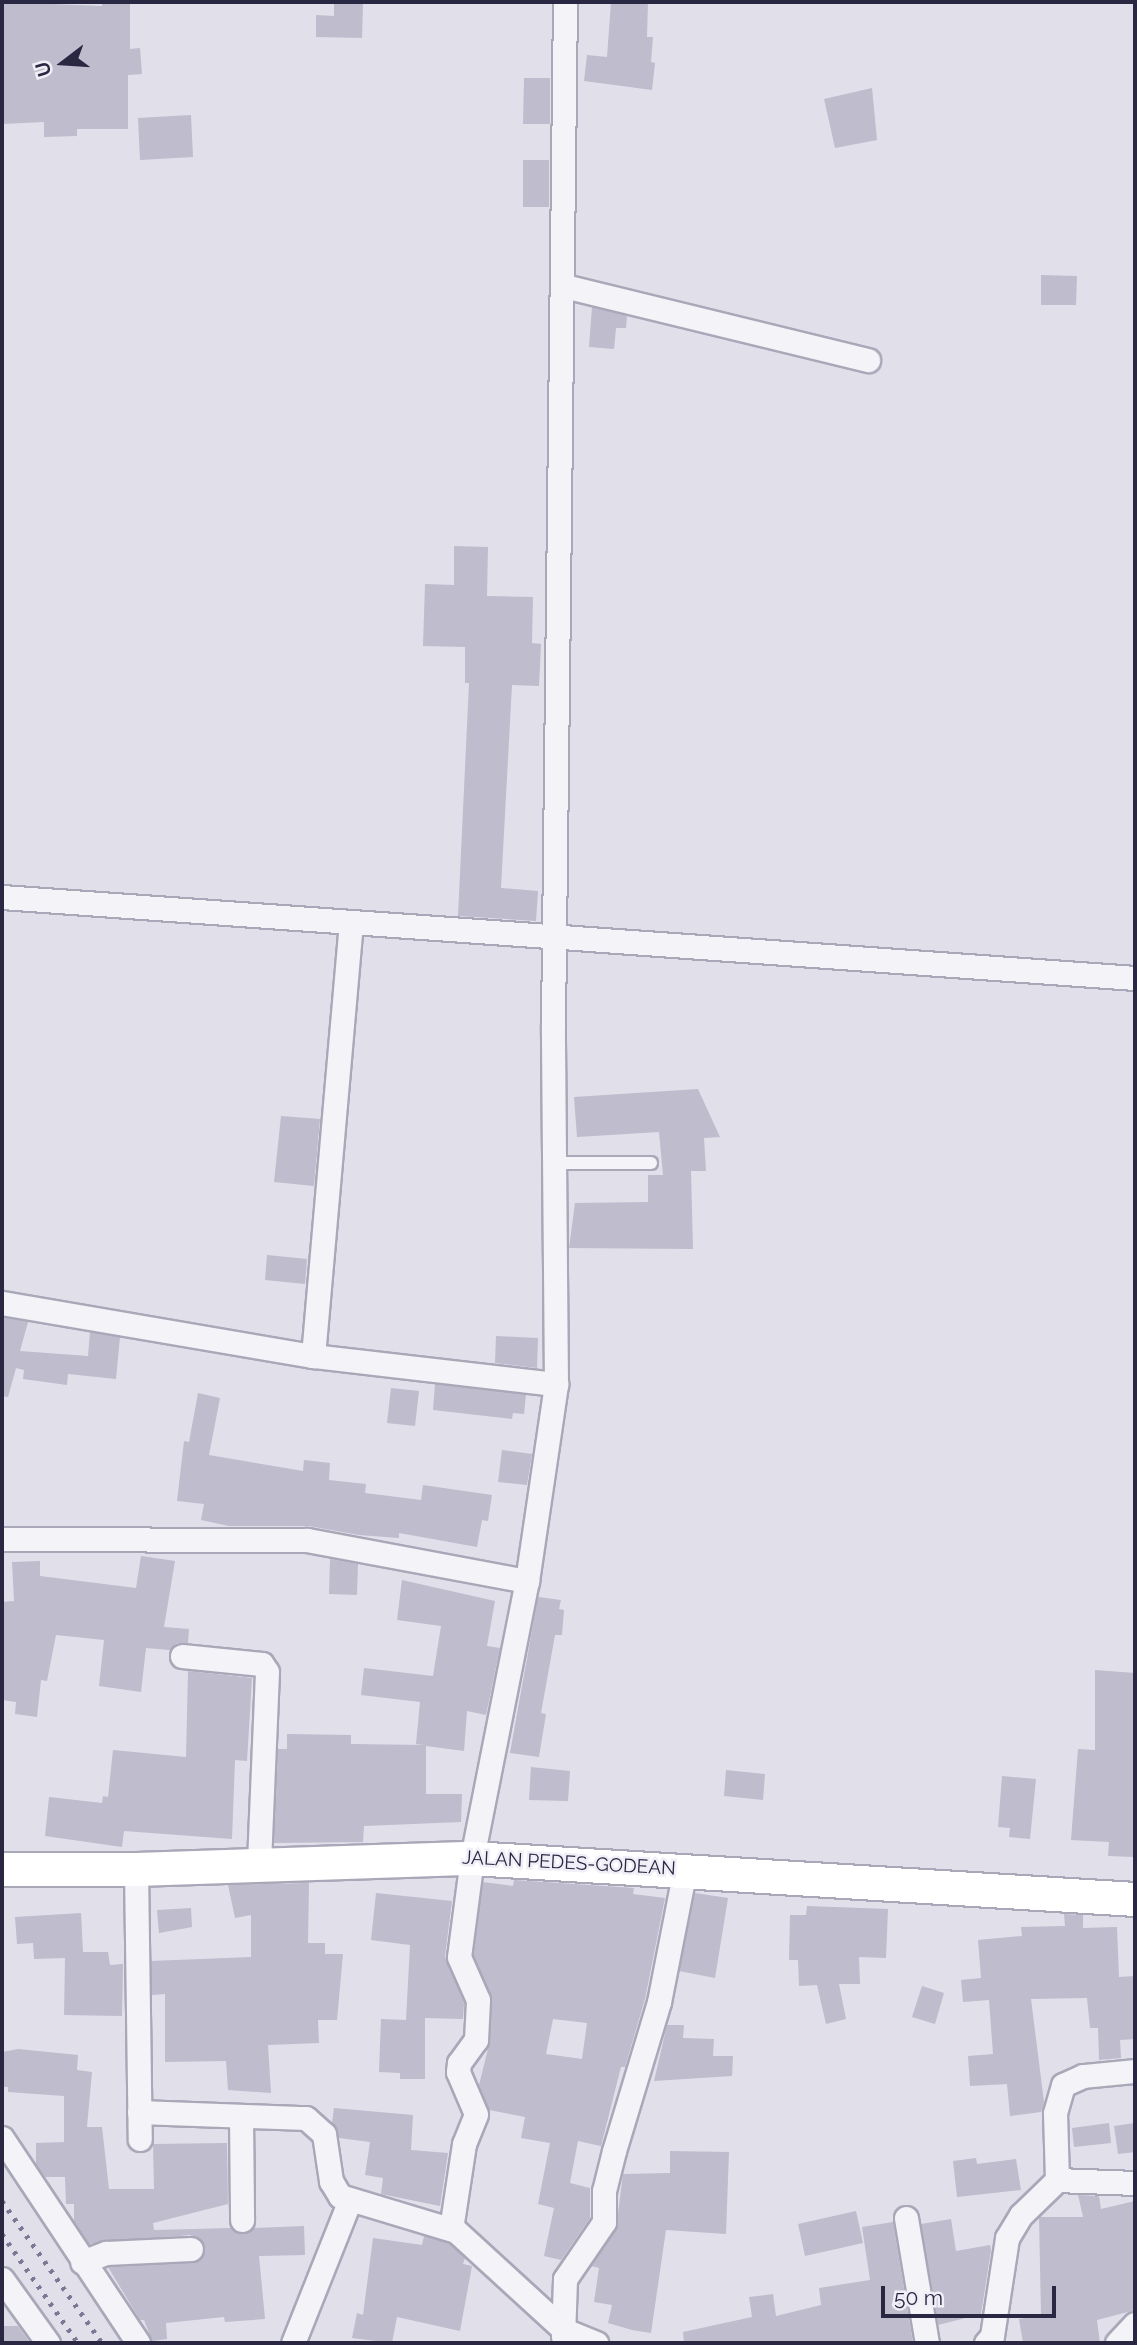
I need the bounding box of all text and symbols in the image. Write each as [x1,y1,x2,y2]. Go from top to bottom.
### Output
north arrow [28,28,98,98]
text: U [30,59,56,79]
street label: JALAN PEDES-GODEAN [462,1846,676,1880]
scale bar [885,2272,1060,2316]
text: 50 m [894,2285,943,2310]

